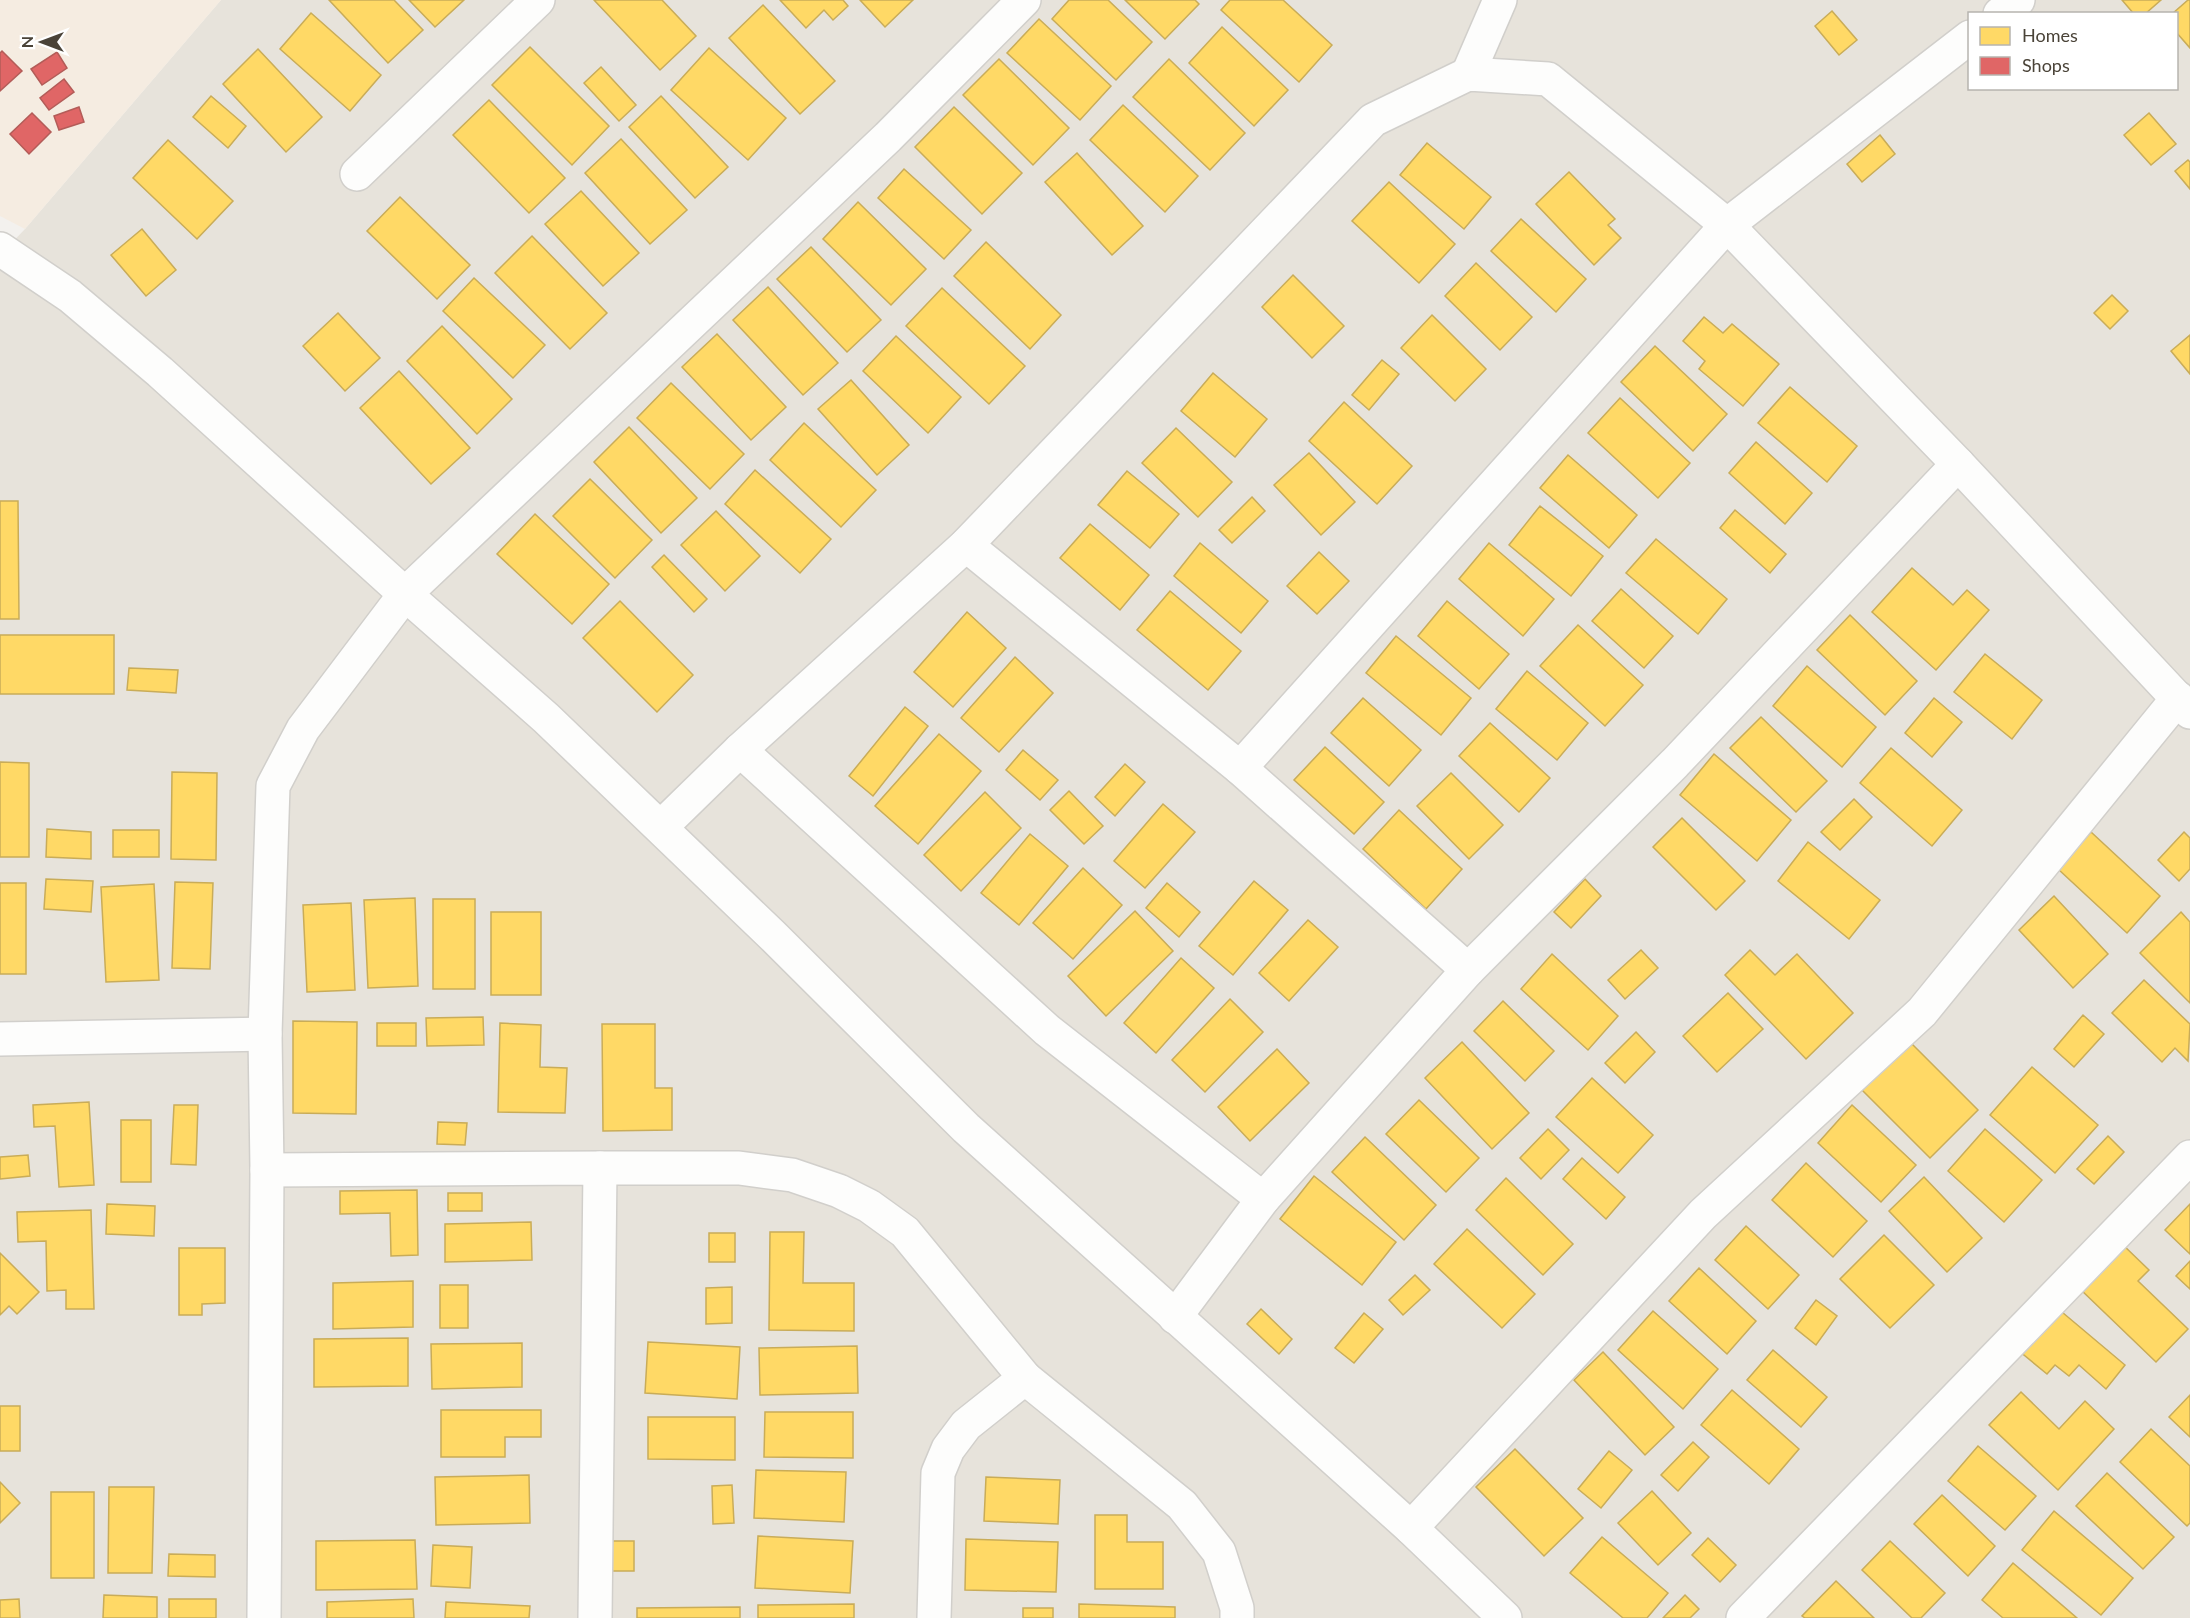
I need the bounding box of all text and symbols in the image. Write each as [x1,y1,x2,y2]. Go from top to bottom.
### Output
north arrow [12,12,72,72]
legend [1968,12,2178,90]
text: Homes [2022,24,2078,46]
text: N [17,36,36,48]
text: Shops [2022,54,2070,76]

